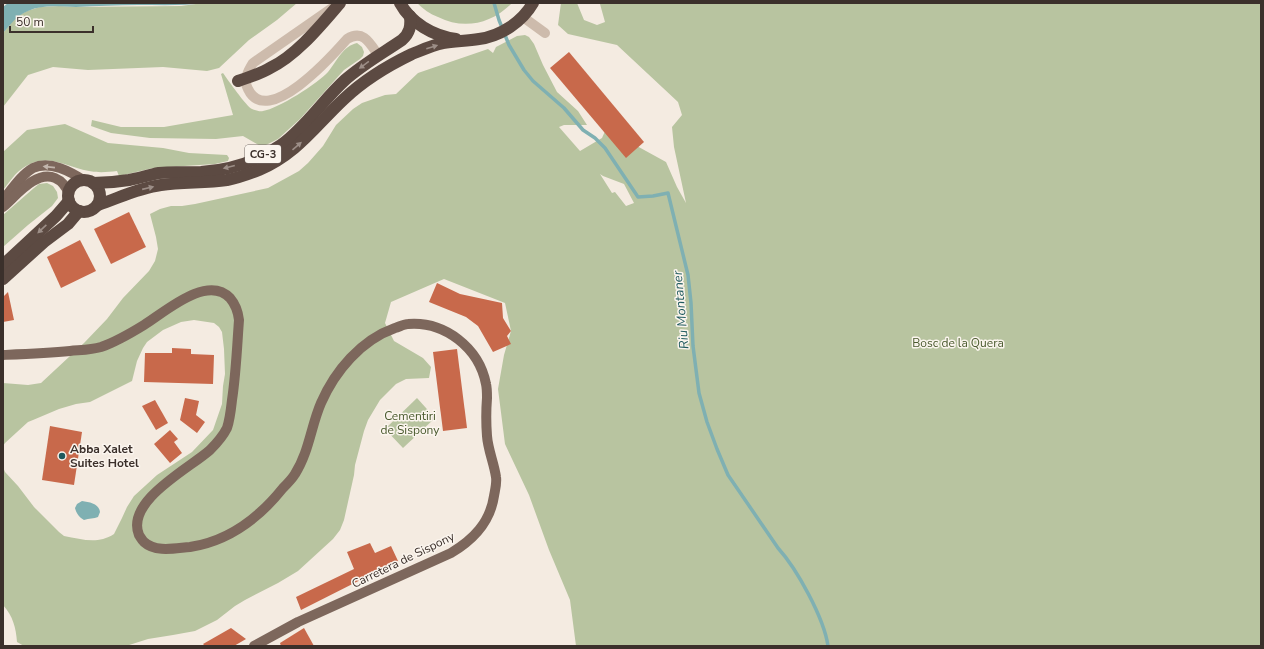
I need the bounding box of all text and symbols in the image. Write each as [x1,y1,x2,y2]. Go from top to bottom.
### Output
scale bar [10,8,93,34]
text: 50 m [16,14,44,30]
one-way arrow [426,44,438,50]
one-way arrow [358,61,369,69]
one-way arrow [292,142,302,151]
road number: CG-3 [245,145,281,163]
one-way arrow [43,163,55,170]
one-way arrow [223,165,235,171]
one-way arrow [142,184,154,190]
one-way arrow [37,224,47,234]
water label: Riu Montaner [669,270,693,350]
park label: Bosc de la Quera [912,335,1004,351]
park label: Cementiri de Sispony [381,408,440,438]
place label: Abba Xalet Suites Hotel [70,441,139,471]
marker: Abba Xalet Suites Hotel [57,451,67,461]
street label: Carretera de Sispony [349,528,458,592]

